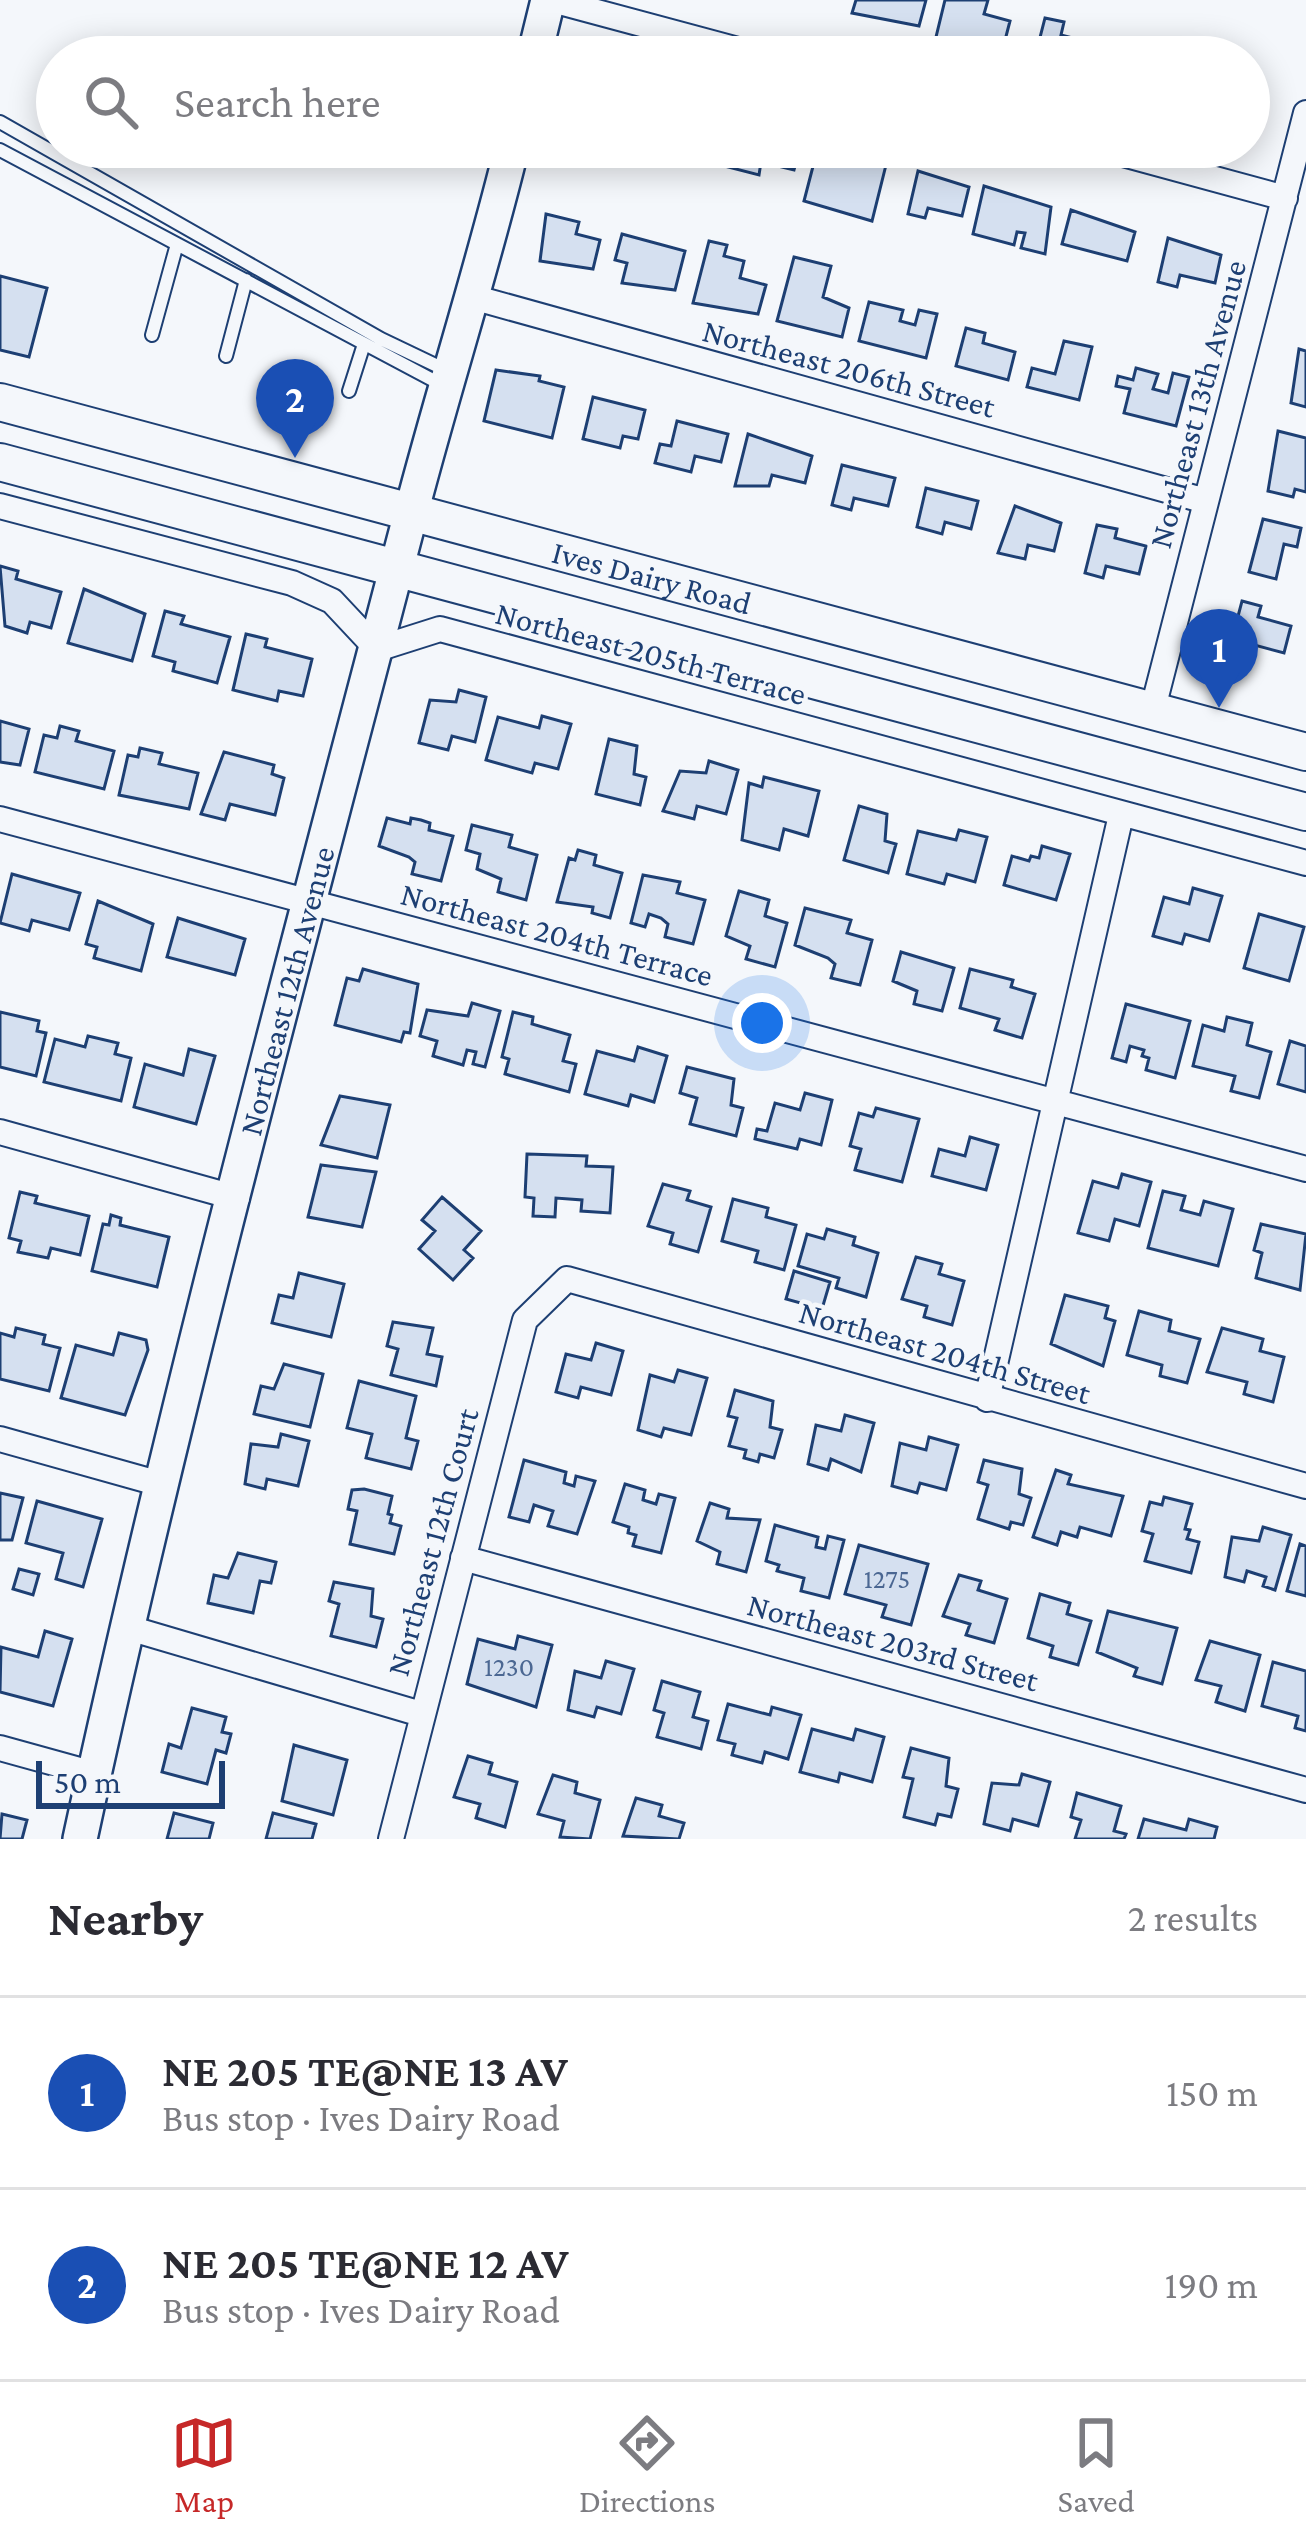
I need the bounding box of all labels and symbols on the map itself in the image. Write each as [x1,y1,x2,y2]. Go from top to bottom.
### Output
street label: Northeast 13th Avenue [1141,256,1253,552]
street label: Northeast 206th Street [699,311,1000,425]
pin: 2 [256,359,334,458]
street label: Ives Dairy Road [548,532,756,621]
street label: Northeast 205th Terrace [492,594,810,712]
pin: 1 [1180,609,1258,708]
street label: Northeast 12th Avenue [231,842,341,1139]
street label: Northeast 204th Terrace [397,875,717,993]
your location [732,993,792,1053]
street label: Northeast 204th Street [795,1293,1096,1412]
street label: Northeast 12th Court [378,1403,486,1680]
house number: 1275 [864,1564,910,1594]
street label: Northeast 203rd Street [743,1585,1044,1699]
house number: 1230 [484,1652,534,1682]
scale bar [36,1755,225,1808]

